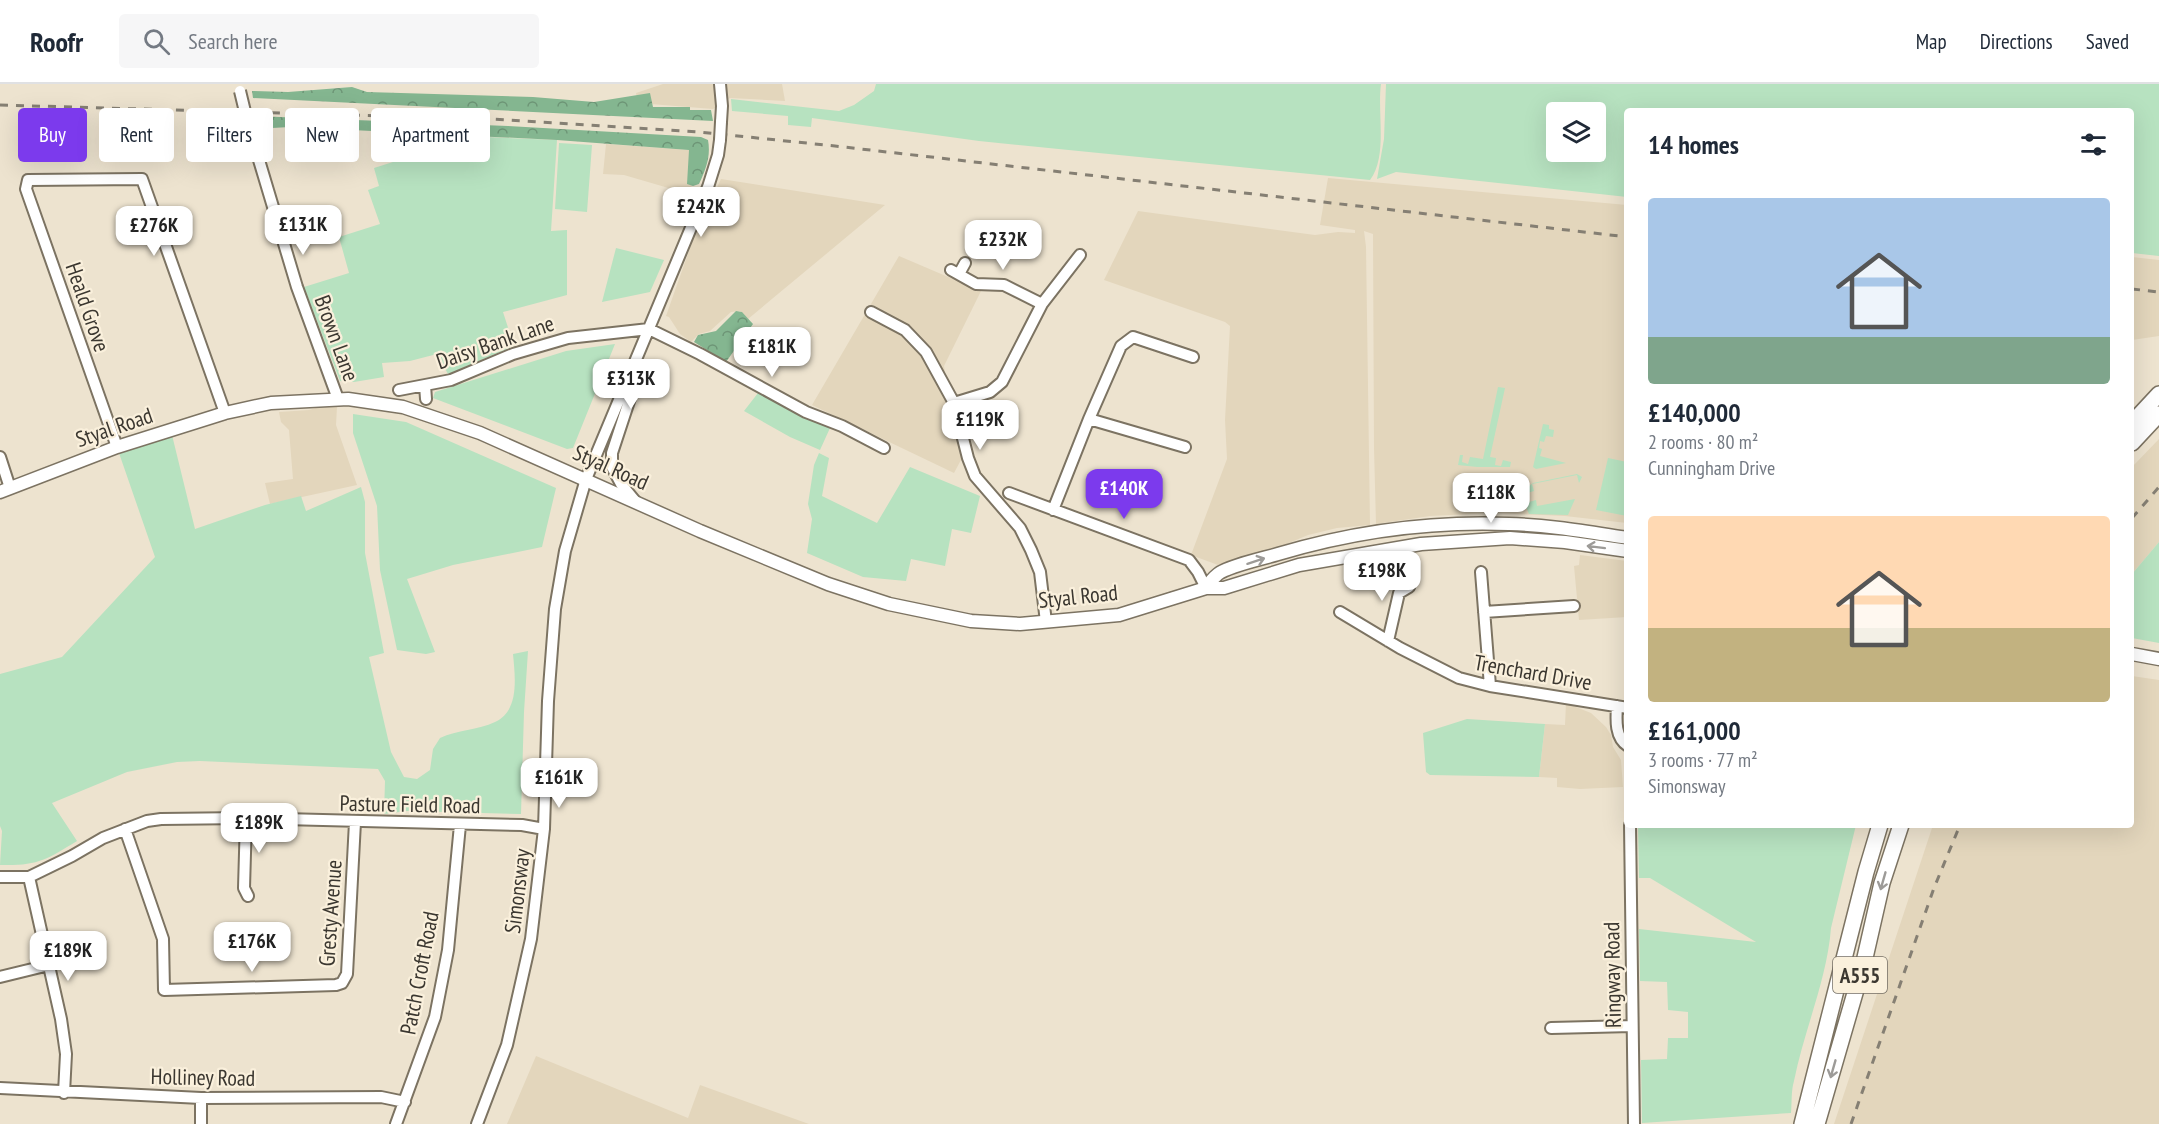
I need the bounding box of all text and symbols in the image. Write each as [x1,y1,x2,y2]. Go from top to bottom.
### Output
search box [119,14,539,68]
text: Roofr [30,23,83,60]
icon: search [140,25,173,58]
text: Search here [188,27,278,55]
text: Map [1916,28,1947,55]
text: Directions [1980,28,2053,55]
text: Saved [2086,28,2129,55]
map controls [1546,102,1606,162]
button: layers [1546,102,1606,162]
chip: Buy [18,108,87,162]
chip: Rent [99,108,174,162]
chip: Filters [186,108,273,162]
chip: New [285,108,359,162]
chip: Apartment [371,108,490,162]
text: 14 homes [1648,128,1739,161]
icon: filters [2077,128,2110,161]
pin: £242K [659,187,743,238]
text: £242K [677,193,725,219]
pin: £131K [261,205,345,256]
pin: £276K [112,206,196,257]
text: £131K [279,211,327,237]
text: £276K [130,212,178,238]
pin: £232K [961,220,1045,271]
text: £232K [979,226,1027,252]
icon: home [1825,237,1933,345]
street label: Heald Grove [60,259,116,355]
street label: Brown Lane [309,291,365,385]
street label: Daisy Bank Lane [432,309,558,375]
pin: £181K [730,327,814,378]
text: £181K [748,333,796,359]
pin: £313K [589,359,673,410]
text: £313K [607,365,655,391]
text: £140,000 [1648,396,1741,429]
pin: £119K [938,400,1022,451]
street label: Styal Road [72,401,156,453]
text: £119K [956,406,1004,432]
text: 2 rooms · 80 m² [1648,429,1758,455]
street label: Styal Road [569,438,653,496]
text: Cunningham Drive [1648,455,1775,481]
pin: £140K [1082,469,1166,520]
pin: £118K [1449,473,1533,524]
text: £140K [1100,475,1148,501]
text: £118K [1467,479,1515,505]
one-way arrow [1587,541,1607,552]
pin: £198K [1340,551,1424,602]
one-way arrow [1246,555,1265,566]
icon: home [1825,555,1933,663]
text: £198K [1358,557,1406,583]
street label: Styal Road [1037,578,1119,614]
street label: Trenchard Drive [1472,648,1594,696]
text: £161,000 [1648,714,1741,747]
text: 3 rooms · 77 m² [1648,747,1758,773]
pin: £161K [517,758,601,809]
text: £161K [535,764,583,790]
text: Simonsway [1648,773,1725,799]
street label: Pasture Field Road [339,789,481,819]
pin: £189K [217,803,301,854]
text: £189K [235,809,283,835]
street label: Simonsway [498,846,536,935]
street label: Gresty Avenue [312,859,348,967]
one-way arrow [1877,871,1888,890]
street label: Patch Croft Road [393,909,445,1037]
pin: £176K [210,922,294,973]
street label: Ringway Road [1597,922,1627,1028]
text: £176K [228,928,276,954]
pin: £189K [26,931,110,982]
text: £189K [44,937,92,963]
road number: A555 [1833,957,1887,993]
one-way arrow [1827,1059,1838,1078]
street label: Holliney Road [150,1062,256,1092]

